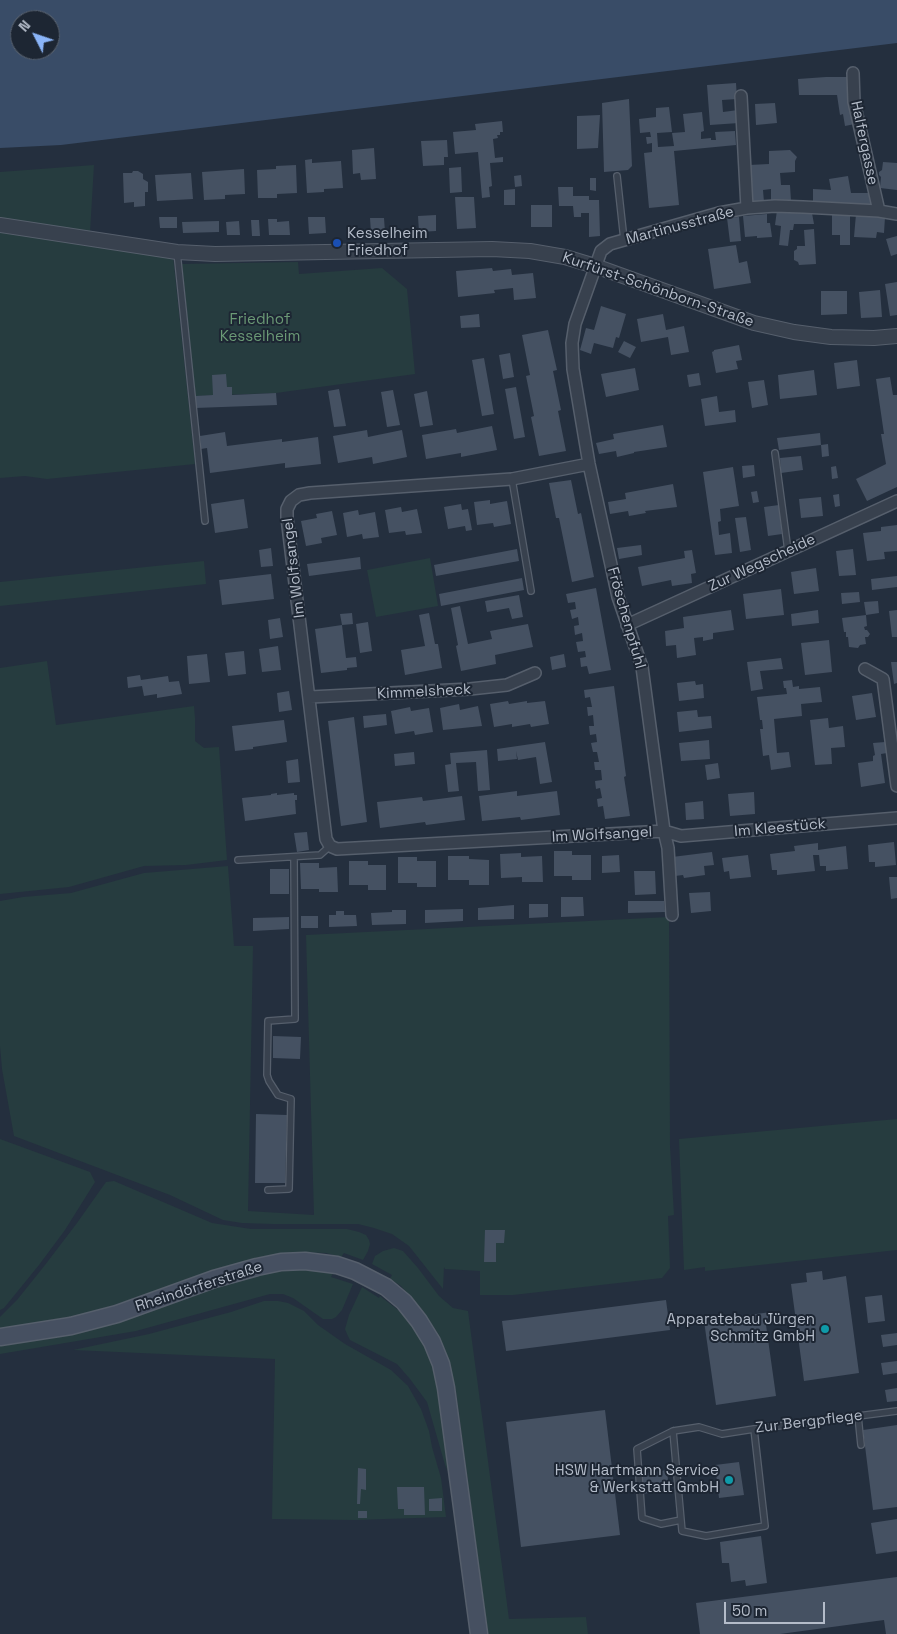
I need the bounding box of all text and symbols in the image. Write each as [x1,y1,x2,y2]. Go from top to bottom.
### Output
north arrow [10,10,60,60]
text: N [15,16,34,35]
street label: Halfergasse [846,99,882,187]
street label: Martinusstraße [624,203,736,249]
place label: Kesselheim Friedhof [347,225,428,260]
marker: Kesselheim Friedhof [331,237,343,249]
street label: Kurfürst-Schönborn-Straße [560,249,756,331]
park label: Friedhof Kesselheim [220,311,300,346]
street label: Im Wolfsangel [279,517,309,619]
street label: Zur Wegscheide [706,530,818,596]
street label: Fröschenpfuhl [603,565,649,671]
street label: Kimmelsheck [376,681,472,703]
street label: Im Kleestück [733,815,827,841]
street label: Im Wolfsangel [551,823,653,847]
street label: Rheindörferstraße [133,1258,265,1316]
place label: Apparatebau Jürgen Schmitz GmbH [667,1311,815,1346]
marker: Apparatebau Jürgen Schmitz GmbH [819,1323,831,1335]
street label: Zur Bergpflege [754,1406,864,1438]
place label: HSW Hartmann Service & Werkstatt GmbH [555,1462,719,1497]
marker: HSW Hartmann Service & Werkstatt GmbH [723,1474,735,1486]
scale bar [727,1592,828,1624]
text: 50 m [732,1601,767,1620]

